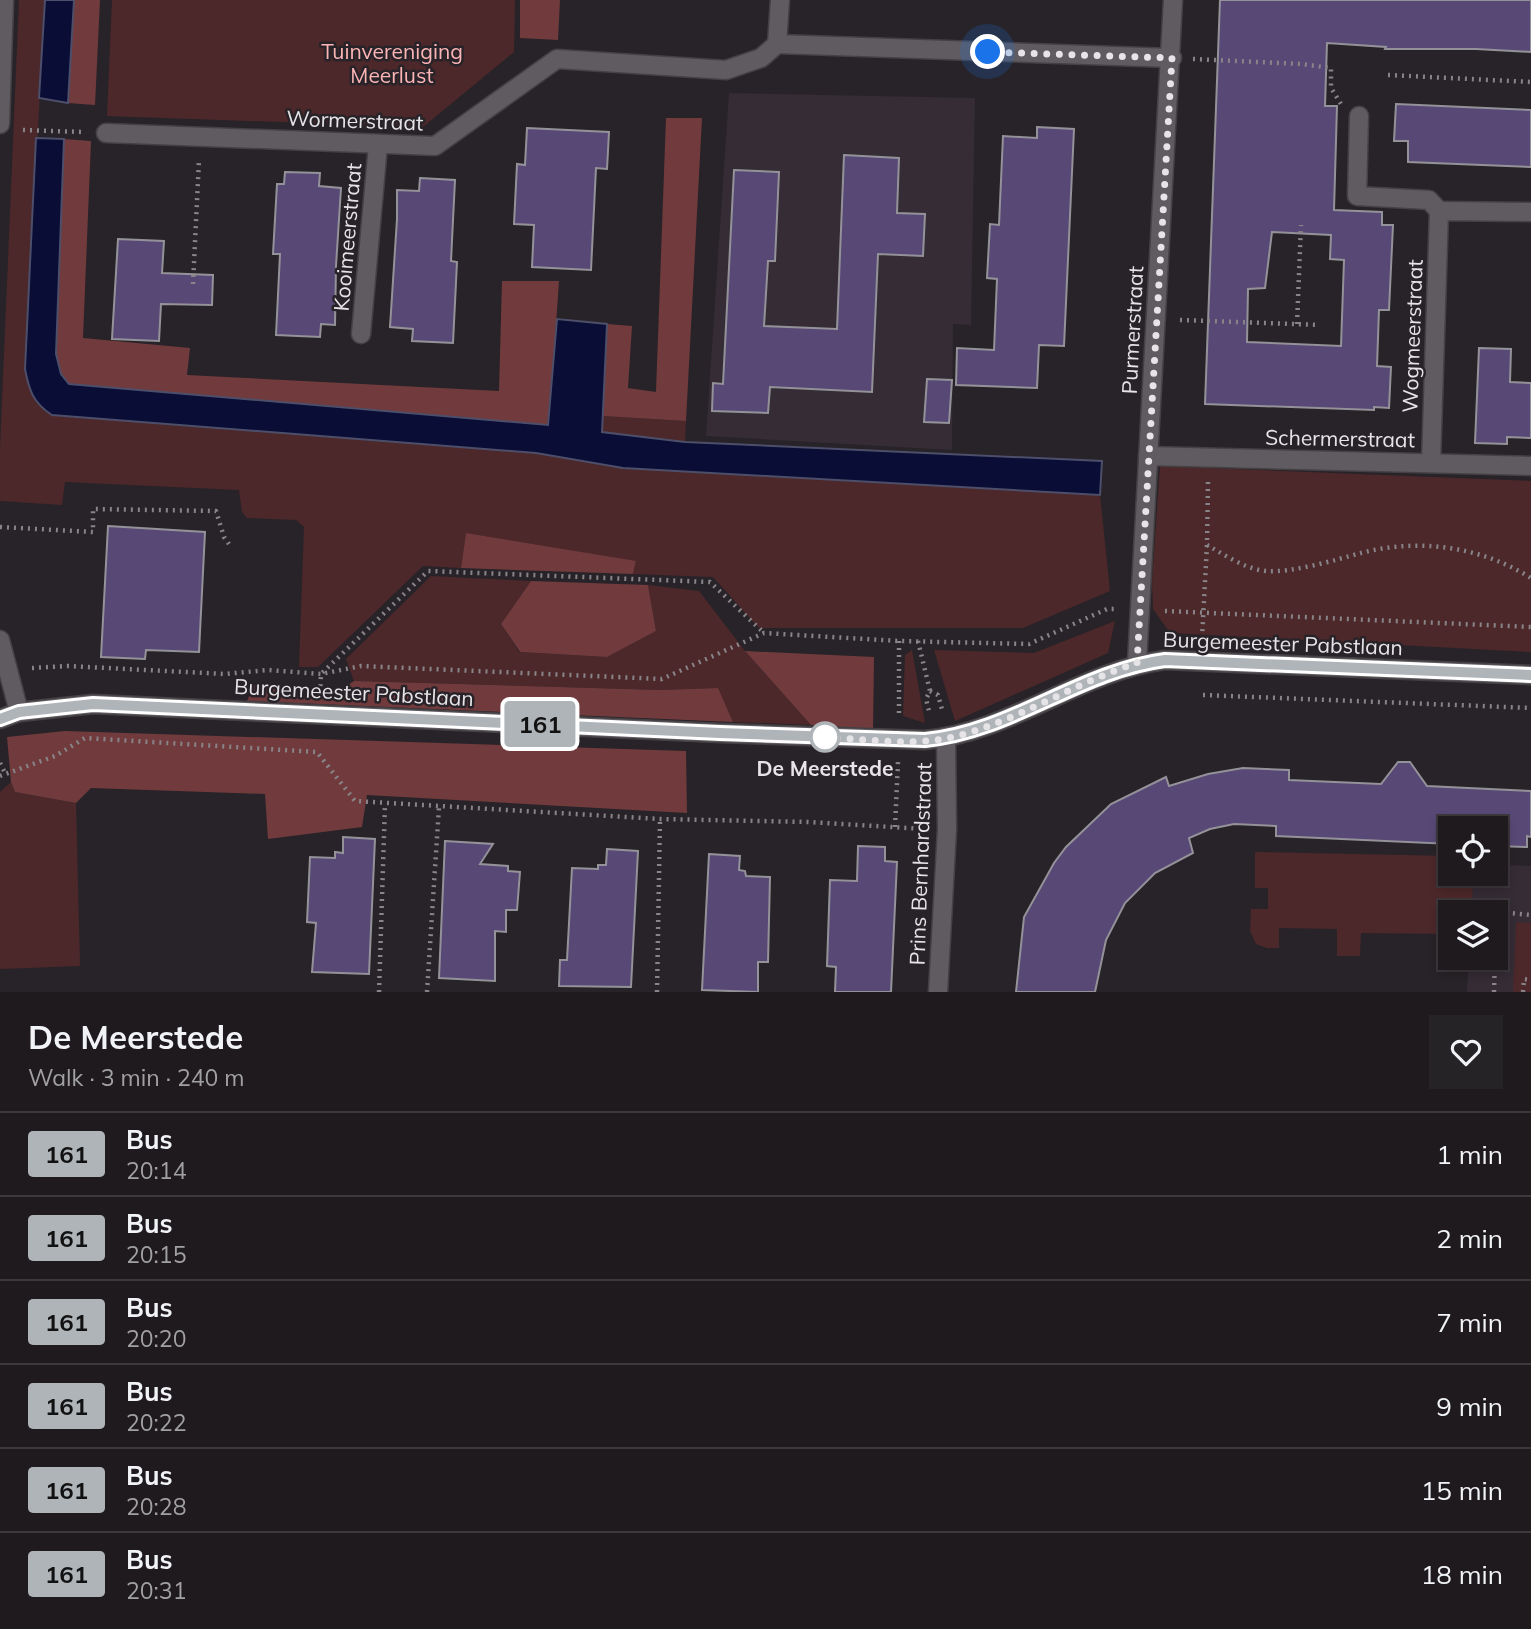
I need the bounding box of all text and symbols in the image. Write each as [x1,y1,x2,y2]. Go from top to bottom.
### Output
your location [970,34,1005,69]
park label: Tuinvereniging Meerlust [321,38,463,88]
street label: Wormerstraat [286,105,424,135]
street label: Kooimeerstraat [328,162,366,312]
street label: Wogmeerstraat [1396,259,1428,413]
street label: Purmerstraat [1116,265,1148,395]
street label: Schermerstraat [1265,424,1415,452]
street label: Burgemeester Pabstlaan [1163,626,1403,660]
street label: Burgemeester Pabstlaan [234,673,474,711]
line badge: 161 [500,701,580,747]
text: 161 [518,709,562,739]
marker: De Meerstede [810,722,840,752]
place label: De Meerstede [756,755,894,781]
street label: Prins Bernhardstraat [903,762,937,966]
map controls [1438,816,1508,970]
button: locate [1438,816,1508,886]
button: layers [1438,900,1508,970]
button: heart [1429,1015,1503,1089]
text: De Meerstede [28,1016,243,1057]
text: Walk · 3 min · 240 m [28,1063,245,1092]
text: Bus [126,1123,172,1156]
text: 1 min [1436,1138,1503,1171]
text: 161 [45,1139,88,1169]
text: 20:14 [126,1156,186,1185]
text: Bus [126,1207,172,1240]
text: 2 min [1436,1222,1503,1255]
text: 161 [45,1223,88,1253]
text: 20:15 [126,1240,186,1269]
text: Bus [126,1291,172,1324]
text: 7 min [1436,1306,1503,1339]
text: 161 [45,1307,88,1337]
text: 20:20 [126,1324,186,1353]
text: Bus [126,1375,172,1408]
text: 9 min [1436,1390,1503,1423]
text: 161 [45,1391,88,1421]
text: 20:22 [126,1408,186,1437]
text: Bus [126,1459,172,1492]
text: 15 min [1421,1474,1503,1507]
text: 161 [45,1475,88,1505]
text: 20:28 [126,1492,186,1521]
text: Bus [126,1543,172,1576]
text: 18 min [1421,1558,1503,1591]
text: 161 [45,1559,88,1589]
text: 20:31 [126,1576,186,1605]

